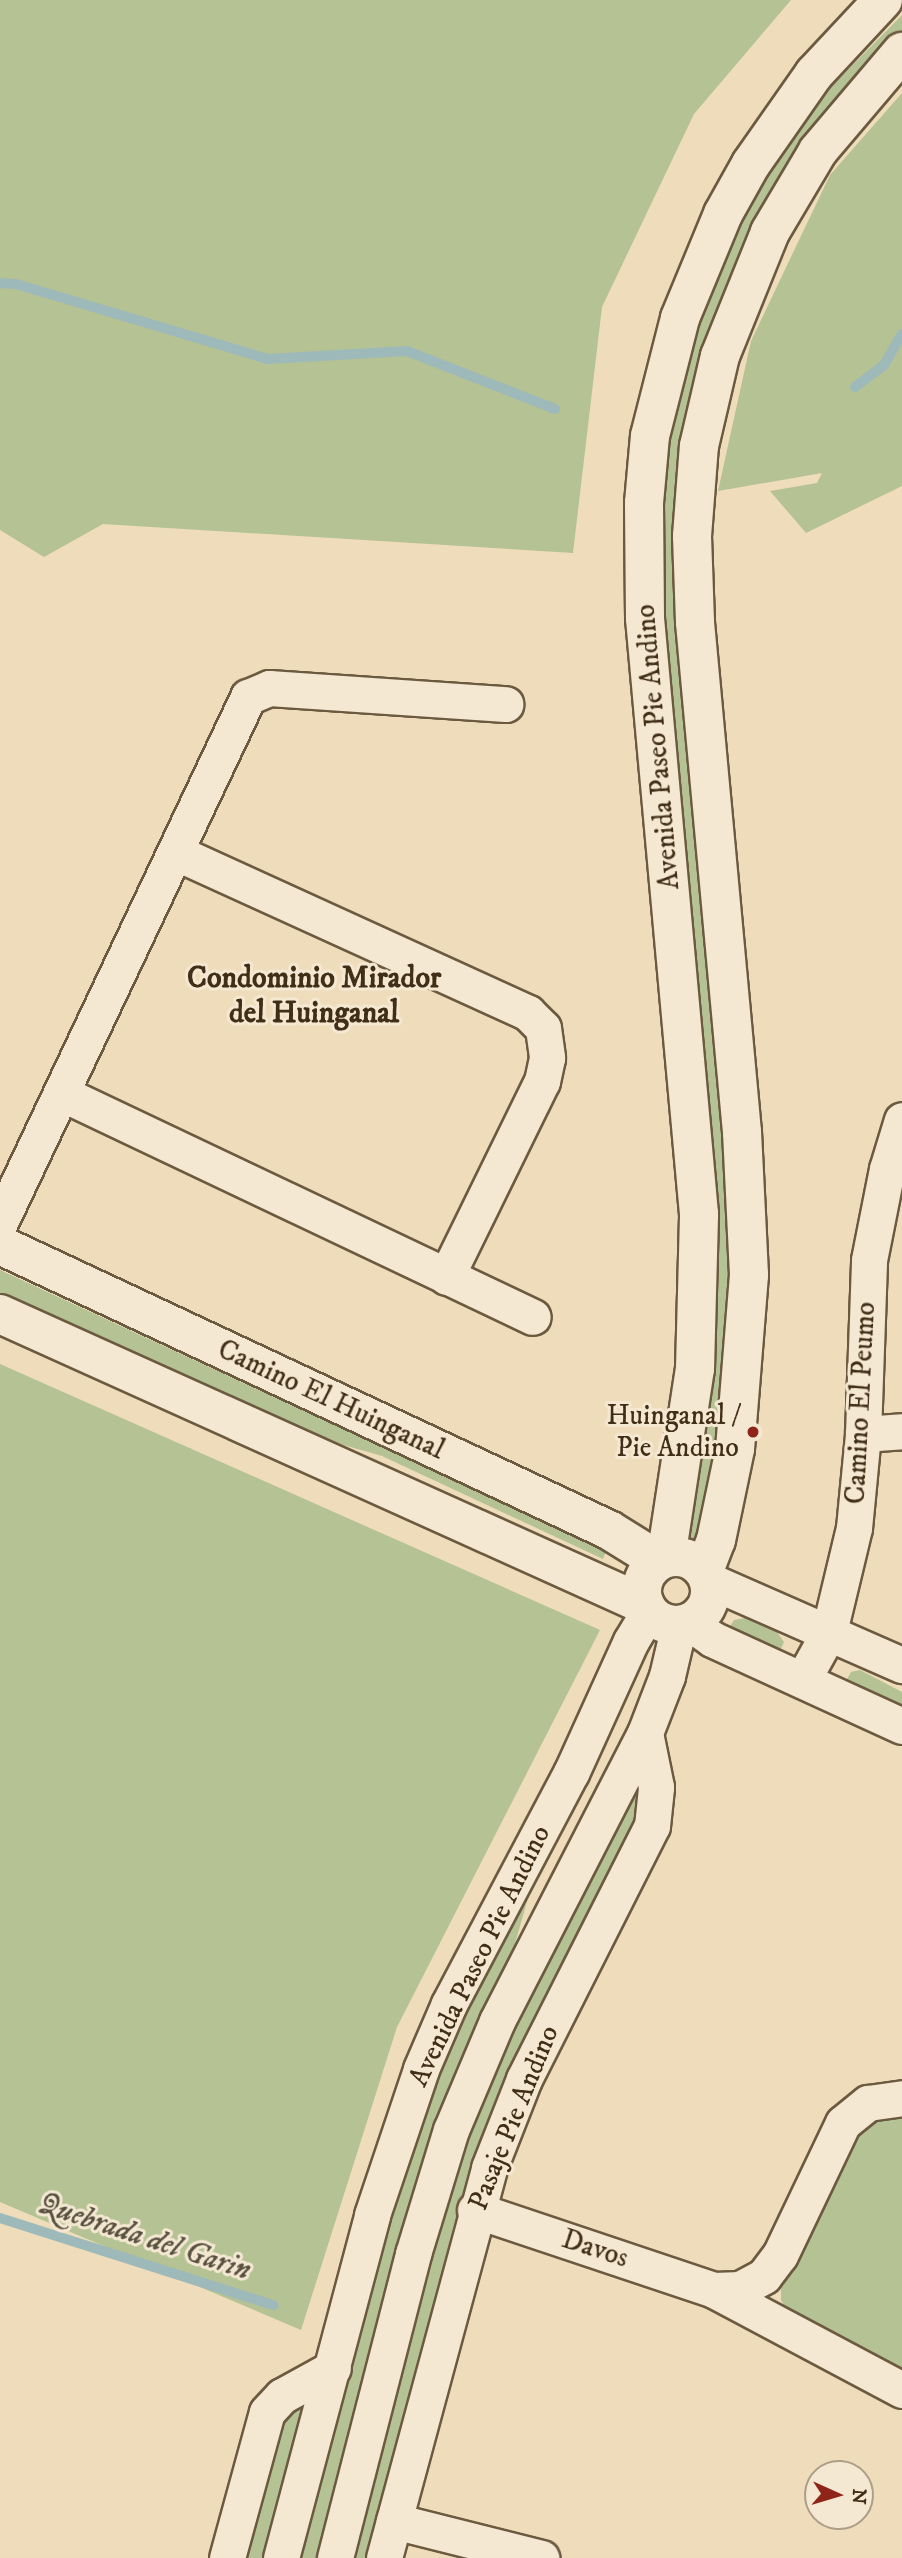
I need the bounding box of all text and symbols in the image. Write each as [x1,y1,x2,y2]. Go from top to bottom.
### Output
street label: Avenida Paseo Pie Andino [629,603,687,891]
district label: Condominio Mirador del Huinganal [187,961,441,1032]
street label: Camino El Peumo [839,1301,883,1505]
street label: Camino El Huinganal [212,1333,450,1467]
place label: Huinganal / Pie Andino [606,1399,739,1465]
marker: Huinganal / Pie Andino [745,1424,761,1440]
street label: Avenida Paseo Pie Andino [402,1820,558,2092]
street label: Pasaje Pie Andino [462,2021,566,2215]
water label: Quebrada del Garin [33,2187,255,2289]
street label: Davos [558,2223,632,2275]
north arrow [804,2460,874,2530]
text: N [846,2488,870,2505]

